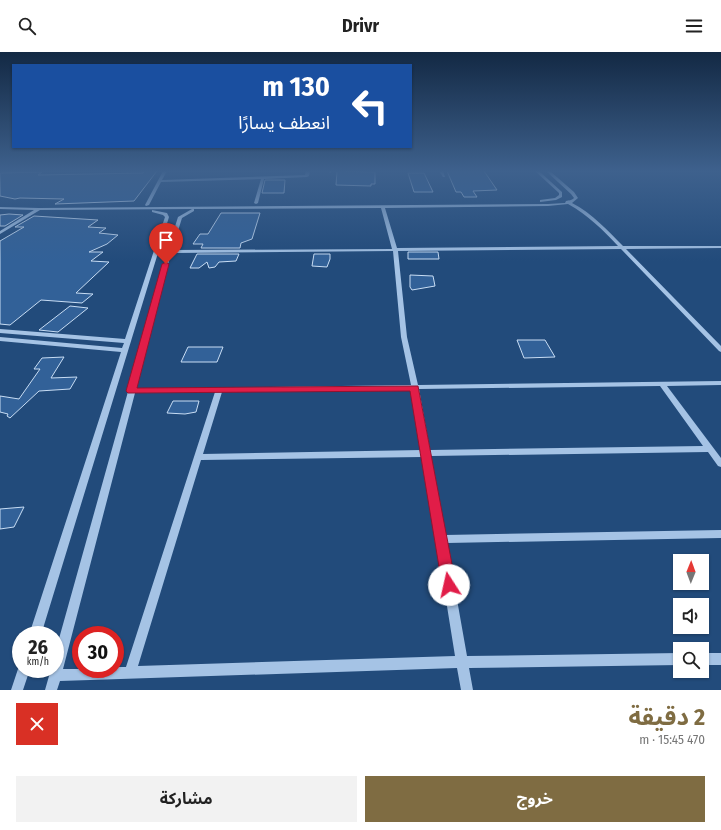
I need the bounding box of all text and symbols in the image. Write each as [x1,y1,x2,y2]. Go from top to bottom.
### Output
icon: search [16,15,38,37]
text: Drivr [342,15,379,37]
icon: menu [683,15,705,37]
text: 130 m [262,70,330,103]
icon: left [344,80,396,132]
text: انعطف يسارًا [238,112,330,134]
pin [149,223,183,264]
icon: arrive [155,229,177,251]
north arrow [673,554,709,590]
map controls [673,554,709,678]
position arrow [428,564,470,606]
button: sound [673,598,709,634]
speed limit sign: 30 [72,626,124,678]
text: 26 [28,635,48,659]
button: search [673,642,709,678]
text: km/h [27,656,49,668]
button: close [16,703,58,745]
text: 2 دقيقة [628,703,705,731]
text: 470 m · 15:45 [639,732,705,747]
button: مشاركة [16,776,357,822]
button: خروج [365,776,705,822]

